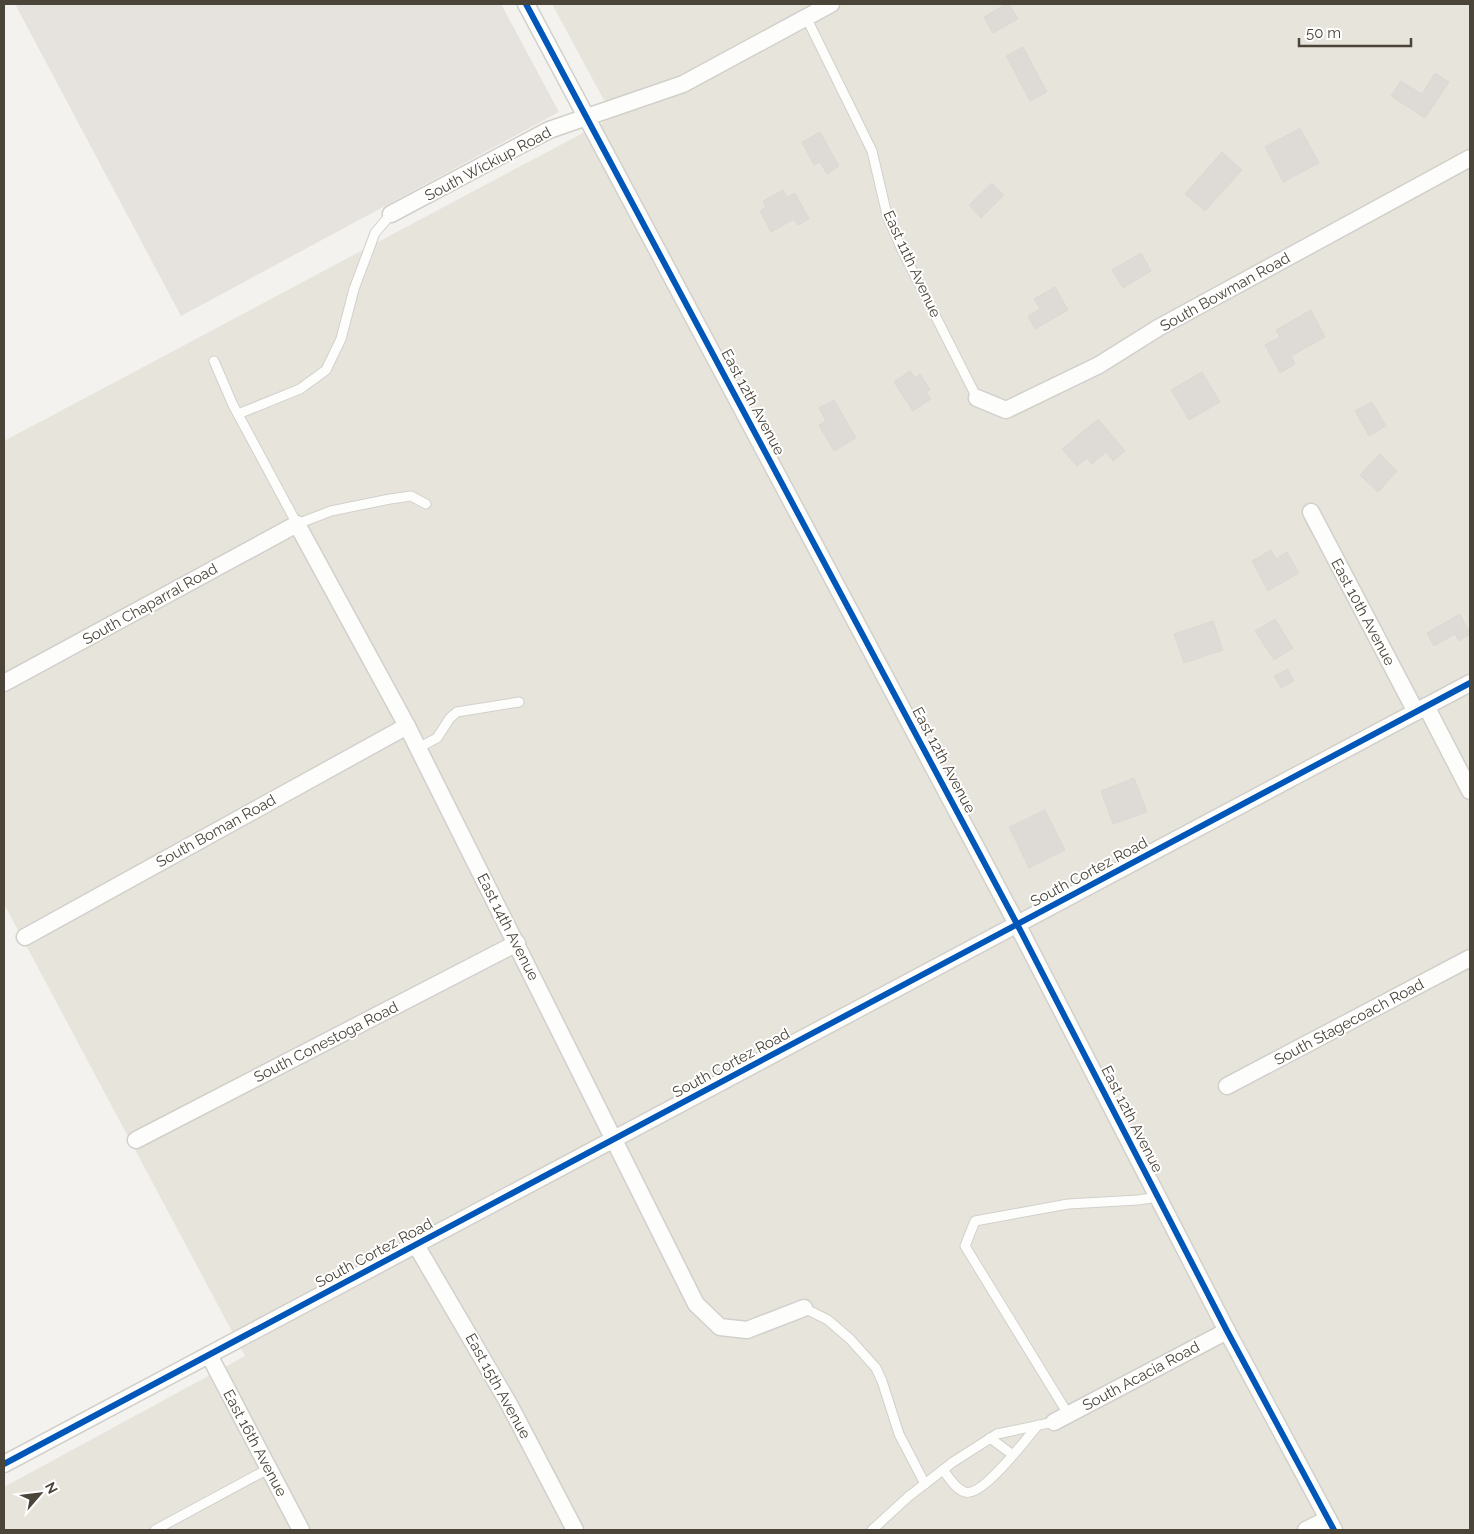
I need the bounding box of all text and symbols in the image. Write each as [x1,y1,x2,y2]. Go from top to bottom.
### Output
scale bar [1299,15,1412,47]
text: 50 m [1306,24,1341,42]
street label: South Wickiup Road [422,123,554,205]
street label: East 11th Avenue [879,208,945,321]
street label: South Bowman Road [1157,249,1293,335]
street label: East 12th Avenue [718,346,789,458]
street label: East 10th Avenue [1327,555,1399,669]
street label: South Chaparral Road [79,559,221,649]
street label: East 12th Avenue [909,704,980,816]
street label: South Boman Road [153,791,279,871]
street label: South Cortez Road [1027,834,1151,910]
street label: East 14th Avenue [473,870,543,984]
street label: South Stagecoach Road [1271,975,1427,1069]
street label: South Conestoga Road [251,998,401,1086]
street label: South Cortez Road [669,1025,793,1101]
street label: East 12th Avenue [1097,1063,1167,1176]
street label: South Cortez Road [312,1215,436,1291]
street label: East 15th Avenue [462,1330,534,1442]
street label: South Acacia Road [1079,1338,1203,1414]
street label: East 16th Avenue [219,1386,291,1500]
north arrow [15,1469,65,1519]
text: N [42,1479,61,1496]

